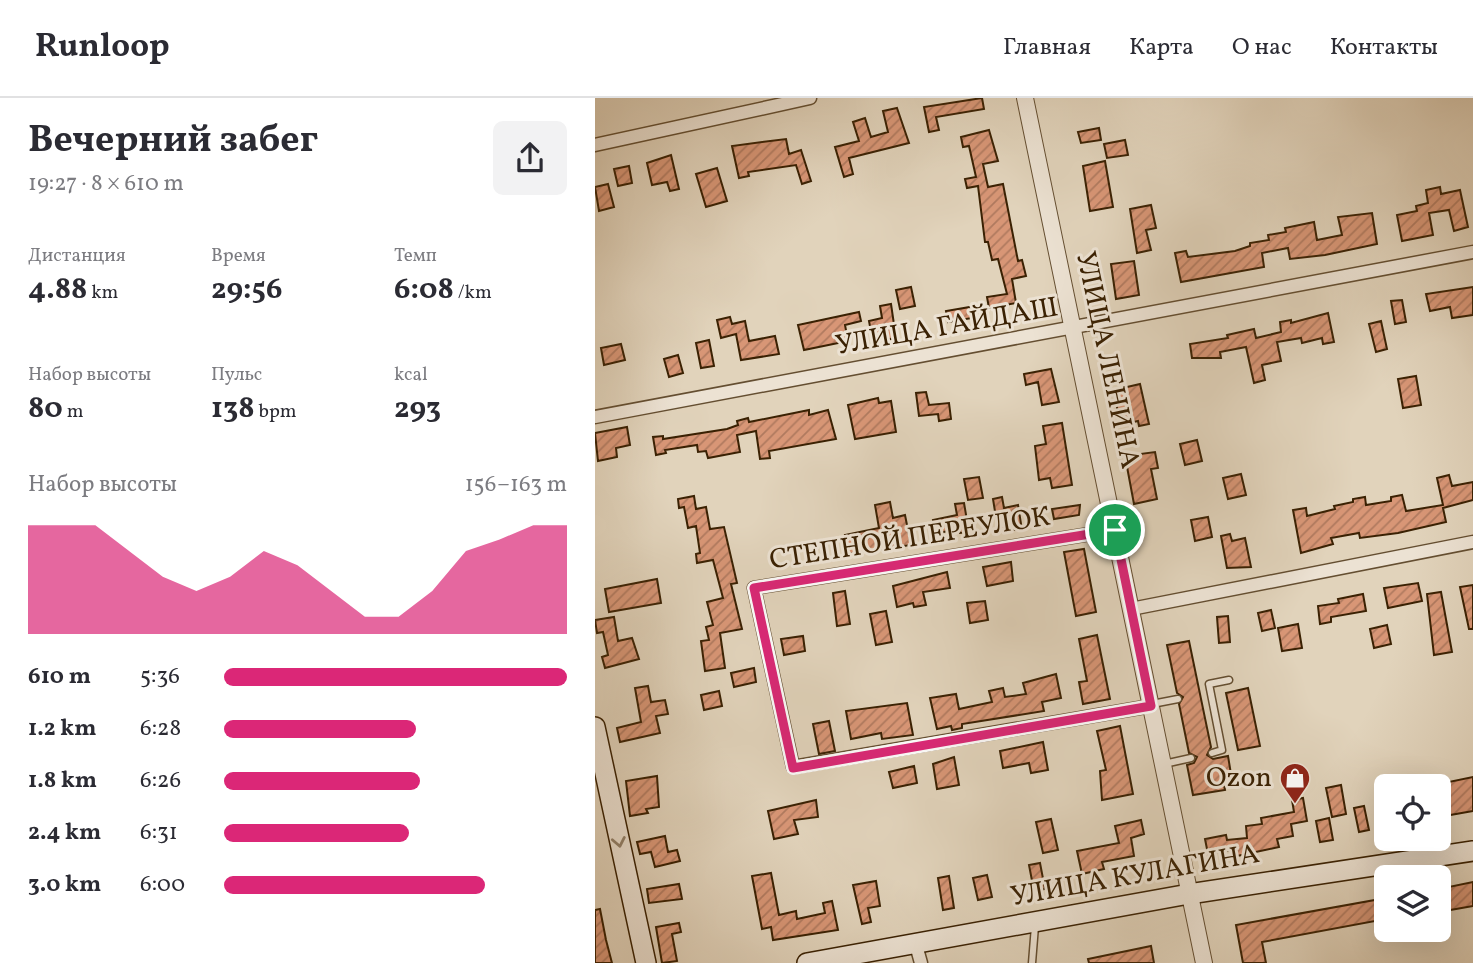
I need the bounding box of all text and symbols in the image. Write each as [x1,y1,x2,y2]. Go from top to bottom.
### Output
text: Runloop [35,25,170,71]
text: Главная [1003,31,1091,65]
text: Карта [1129,31,1194,65]
text: О нас [1232,31,1292,65]
text: Контакты [1330,31,1438,65]
text: Вечерний забег [28,115,318,168]
button: share [493,121,567,195]
text: 19:27 · 8 × 610 m [28,168,184,200]
text: Дистанция [28,243,126,269]
text: Время [211,243,266,269]
text: Темп [394,243,437,269]
street label: УЛИЦА ЛЕНИНА [1065,248,1149,472]
text: 4.88 [28,269,87,311]
text: 29:56 [211,269,282,311]
text: 6:08 [394,269,454,311]
text: km [87,280,118,306]
text: /km [454,280,492,306]
street label: УЛИЦА ГАЙДАШ [833,288,1061,366]
text: Набор высоты [28,362,151,388]
text: Пульс [211,362,262,388]
text: kcal [394,362,428,388]
text: 80 [28,388,63,430]
text: 138 [211,388,255,430]
text: 293 [394,388,441,430]
text: m [63,399,83,425]
text: bpm [255,399,297,425]
text: Набор высоты [28,469,177,501]
text: 156–163 m [465,469,567,501]
street label: СТЕПНОЙ ПЕРЕУЛОК [767,498,1053,580]
pin [1085,500,1145,560]
icon: arrive [1096,511,1134,549]
text: 610 m [28,661,91,693]
text: 5:36 [140,661,180,693]
text: 1.2 km [28,713,97,745]
text: 6:28 [140,713,181,745]
place label: Ozon [1206,759,1272,798]
shop icon: Ozon [1278,761,1312,805]
text: 1.8 km [28,765,97,797]
text: 6:26 [140,765,181,797]
map controls [1374,774,1451,942]
button: locate [1374,774,1451,851]
text: 2.4 km [28,817,101,849]
text: 6:31 [140,817,178,849]
street label: УЛИЦА КУЛАГИНА [1008,835,1263,917]
one-way arrow [610,836,625,848]
button: layers [1374,865,1451,942]
text: 3.0 km [28,869,101,901]
text: 6:00 [140,869,185,901]

